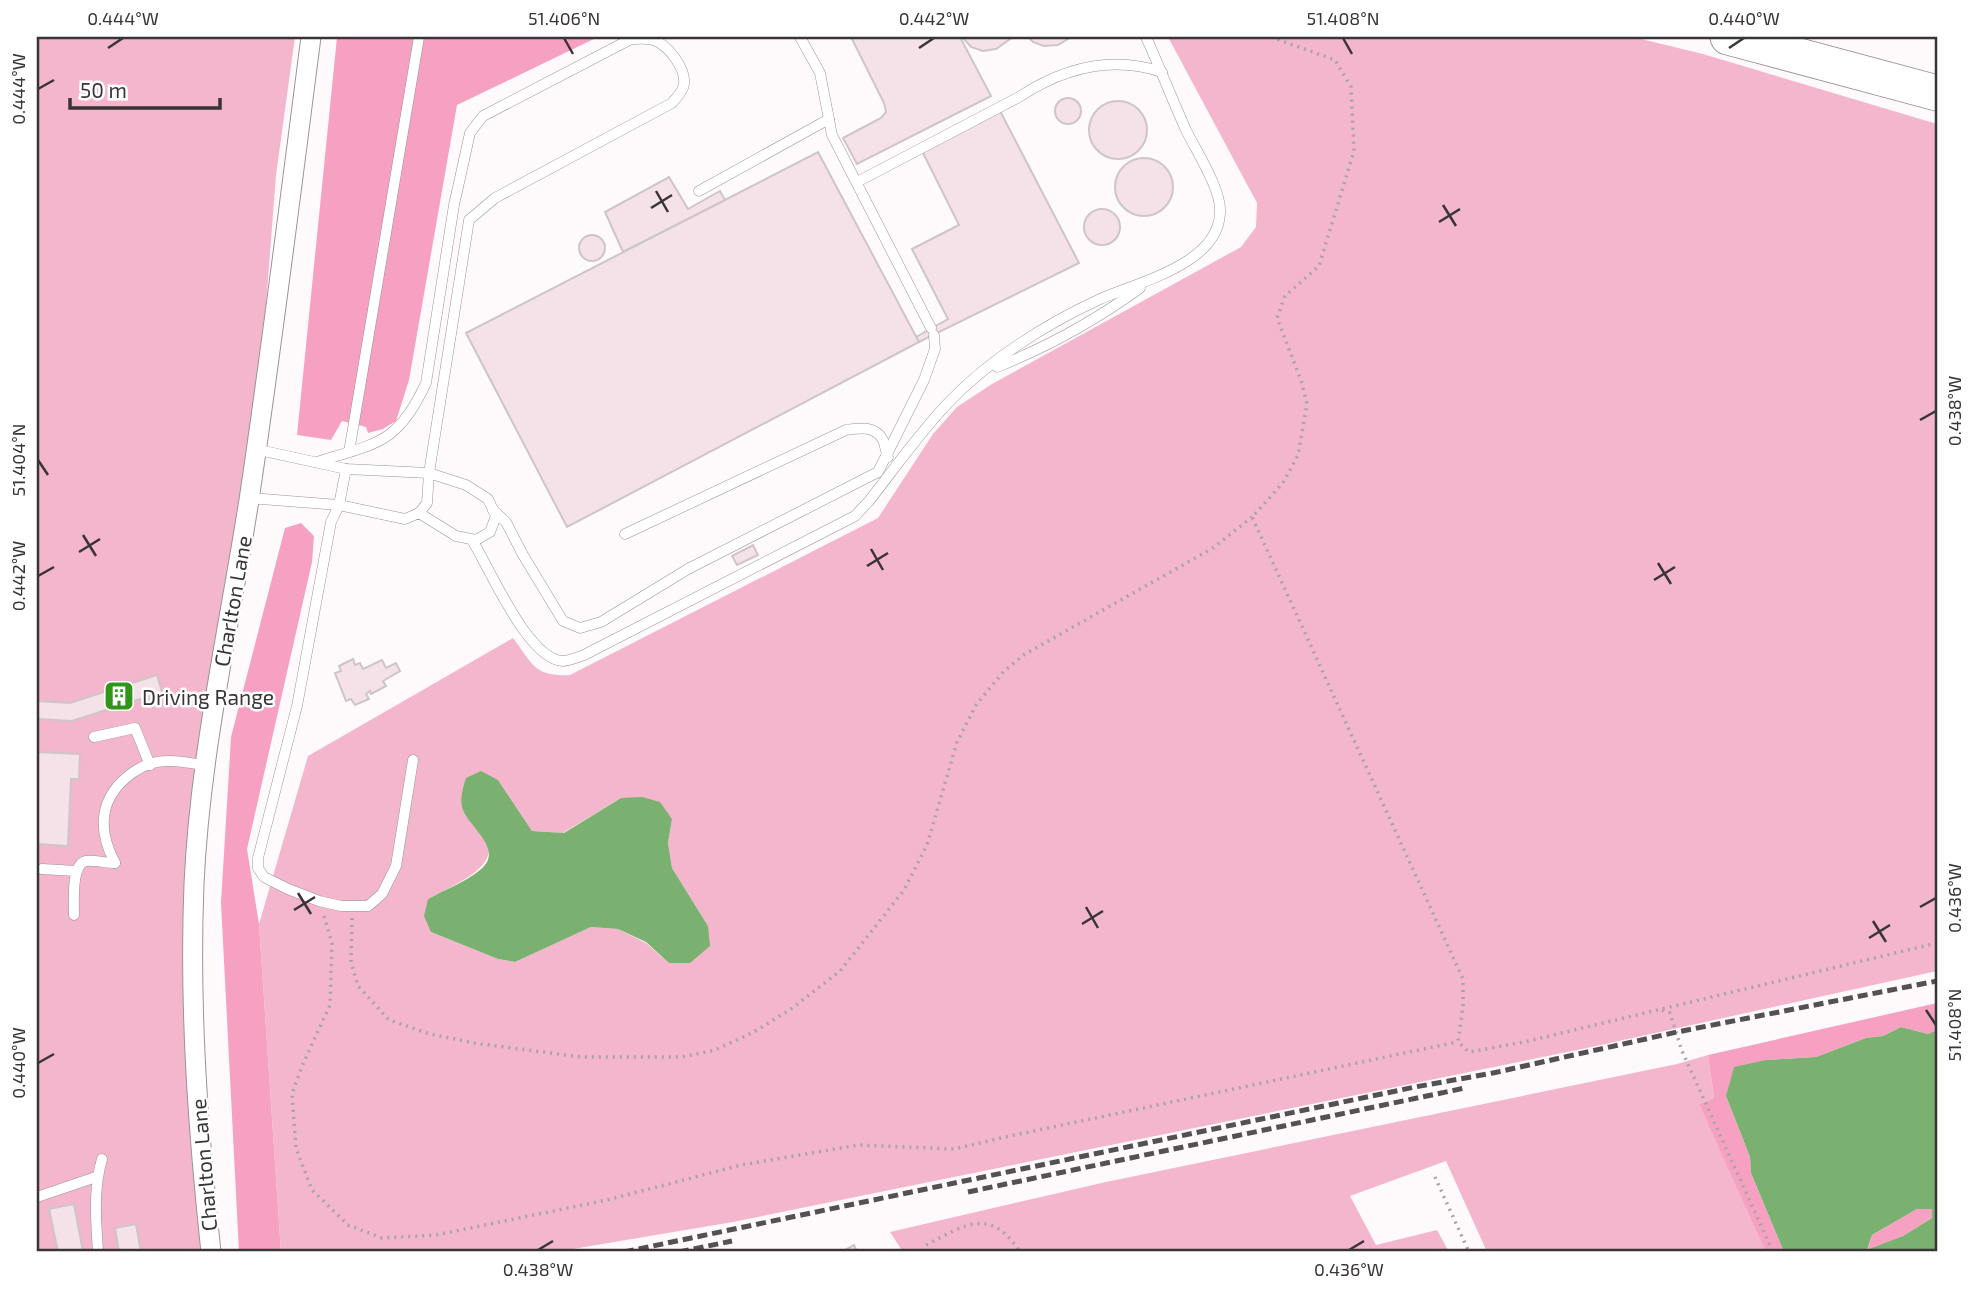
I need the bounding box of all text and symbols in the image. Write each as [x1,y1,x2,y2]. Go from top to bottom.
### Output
text: 0.444°W [87,7,159,29]
text: 51.406°N [528,7,600,29]
text: 0.442°W [899,7,969,29]
text: 51.408°N [1307,7,1379,29]
text: 0.440°W [1708,7,1780,29]
text: 0.444°W [7,53,29,125]
scale bar [70,66,220,110]
text: 50 m [80,77,127,102]
text: 0.438°W [1943,376,1965,446]
text: 51.404°N [7,424,29,497]
street label: Charlton Lane [208,533,256,669]
text: 0.442°W [7,541,29,611]
building icon: Driving Range [102,679,136,713]
place label: Driving Range [142,684,274,709]
text: 0.436°W [1943,863,1965,933]
text: 51.408°N [1943,989,1965,1061]
text: 0.440°W [7,1027,29,1099]
street label: Charlton Lane [185,1098,221,1232]
text: 0.438°W [503,1258,573,1280]
text: 0.436°W [1314,1258,1384,1280]

